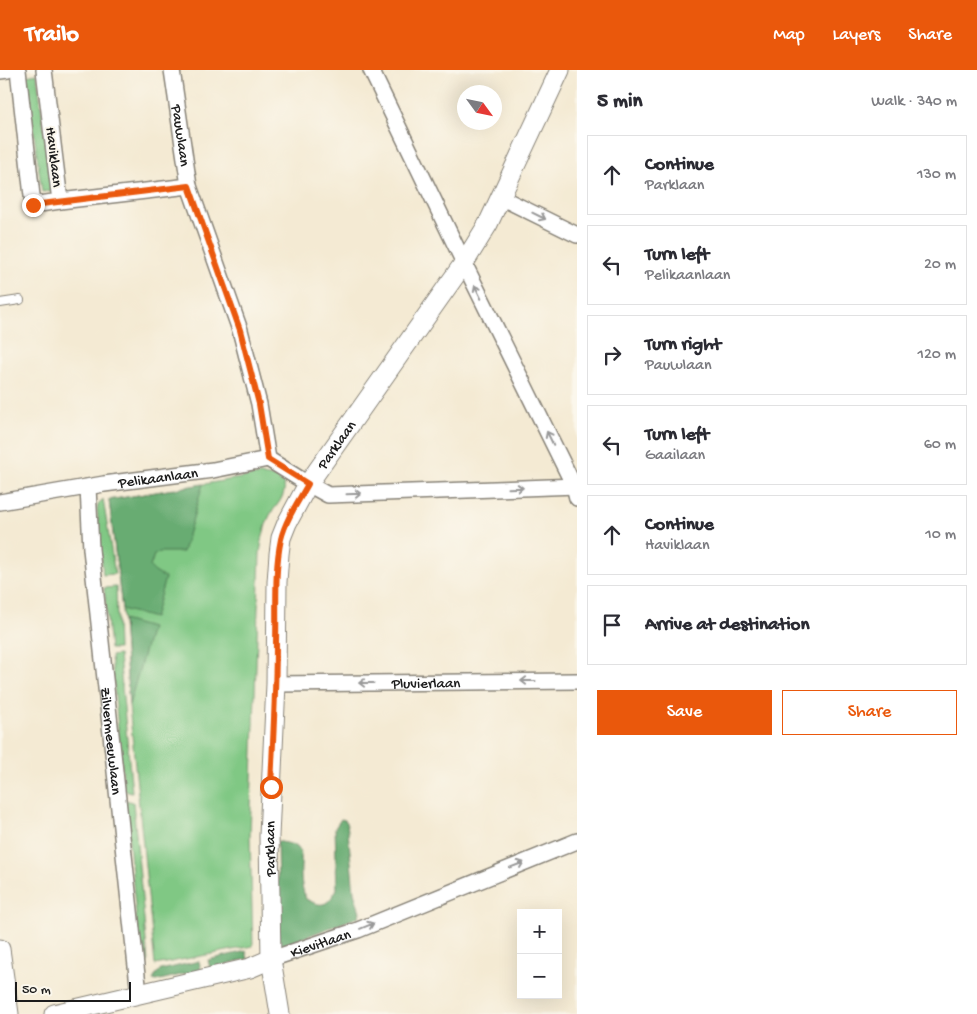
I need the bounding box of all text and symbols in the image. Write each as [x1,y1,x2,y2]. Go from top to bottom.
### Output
text: Trailo [25,21,79,50]
text: Map [773,25,805,46]
text: Layers [833,25,880,46]
text: Share [908,25,952,46]
north arrow [457,85,502,130]
text: 5 min [597,90,642,115]
text: Walk · 340 m [871,93,957,112]
street label: Pauwlaan [166,102,193,168]
street label: Haviklaan [40,126,66,188]
text: Continue [645,154,714,177]
icon: ahead [598,161,626,189]
text: 130 m [917,166,956,185]
text: Parklaan [645,177,704,196]
route end [22,194,45,217]
one-way arrow [531,212,546,221]
text: Turn left [645,244,709,267]
icon: left [598,251,626,279]
text: 20 m [924,256,956,275]
text: Pelikaanlaan [645,267,730,286]
one-way arrow [473,285,482,300]
text: Turn right [645,334,721,357]
icon: right [598,341,626,369]
text: 120 m [917,346,956,365]
text: Pauwlaan [645,357,712,376]
street label: Parklaan [314,418,361,474]
text: Turn left [645,424,709,447]
one-way arrow [545,431,554,446]
icon: left [598,431,626,459]
text: 60 m [924,436,956,455]
text: Gaailaan [645,447,705,466]
street label: Pelikaanlaan [116,465,199,493]
one-way arrow [508,483,524,493]
one-way arrow [346,489,362,499]
text: Continue [645,514,714,537]
icon: ahead [598,521,626,549]
text: 10 m [925,526,956,545]
text: Haviklaan [645,537,710,556]
icon: arrive [598,611,626,639]
text: Arrive at destination [645,614,809,637]
street label: Pluvierlaan [391,675,460,694]
one-way arrow [521,676,537,686]
one-way arrow [358,678,374,688]
street label: Zilvermeeuwlaan [95,686,124,796]
button: Save [597,690,772,735]
button: Share [782,690,957,735]
route start [260,776,283,799]
street label: Parklaan [262,821,281,878]
one-way arrow [509,860,524,869]
map controls [517,909,562,999]
button: + [517,909,562,954]
one-way arrow [358,921,374,930]
street label: Kievitlaan [289,926,353,963]
button: − [517,954,562,999]
scale bar [15,979,131,1002]
text: 50 m [22,982,51,999]

